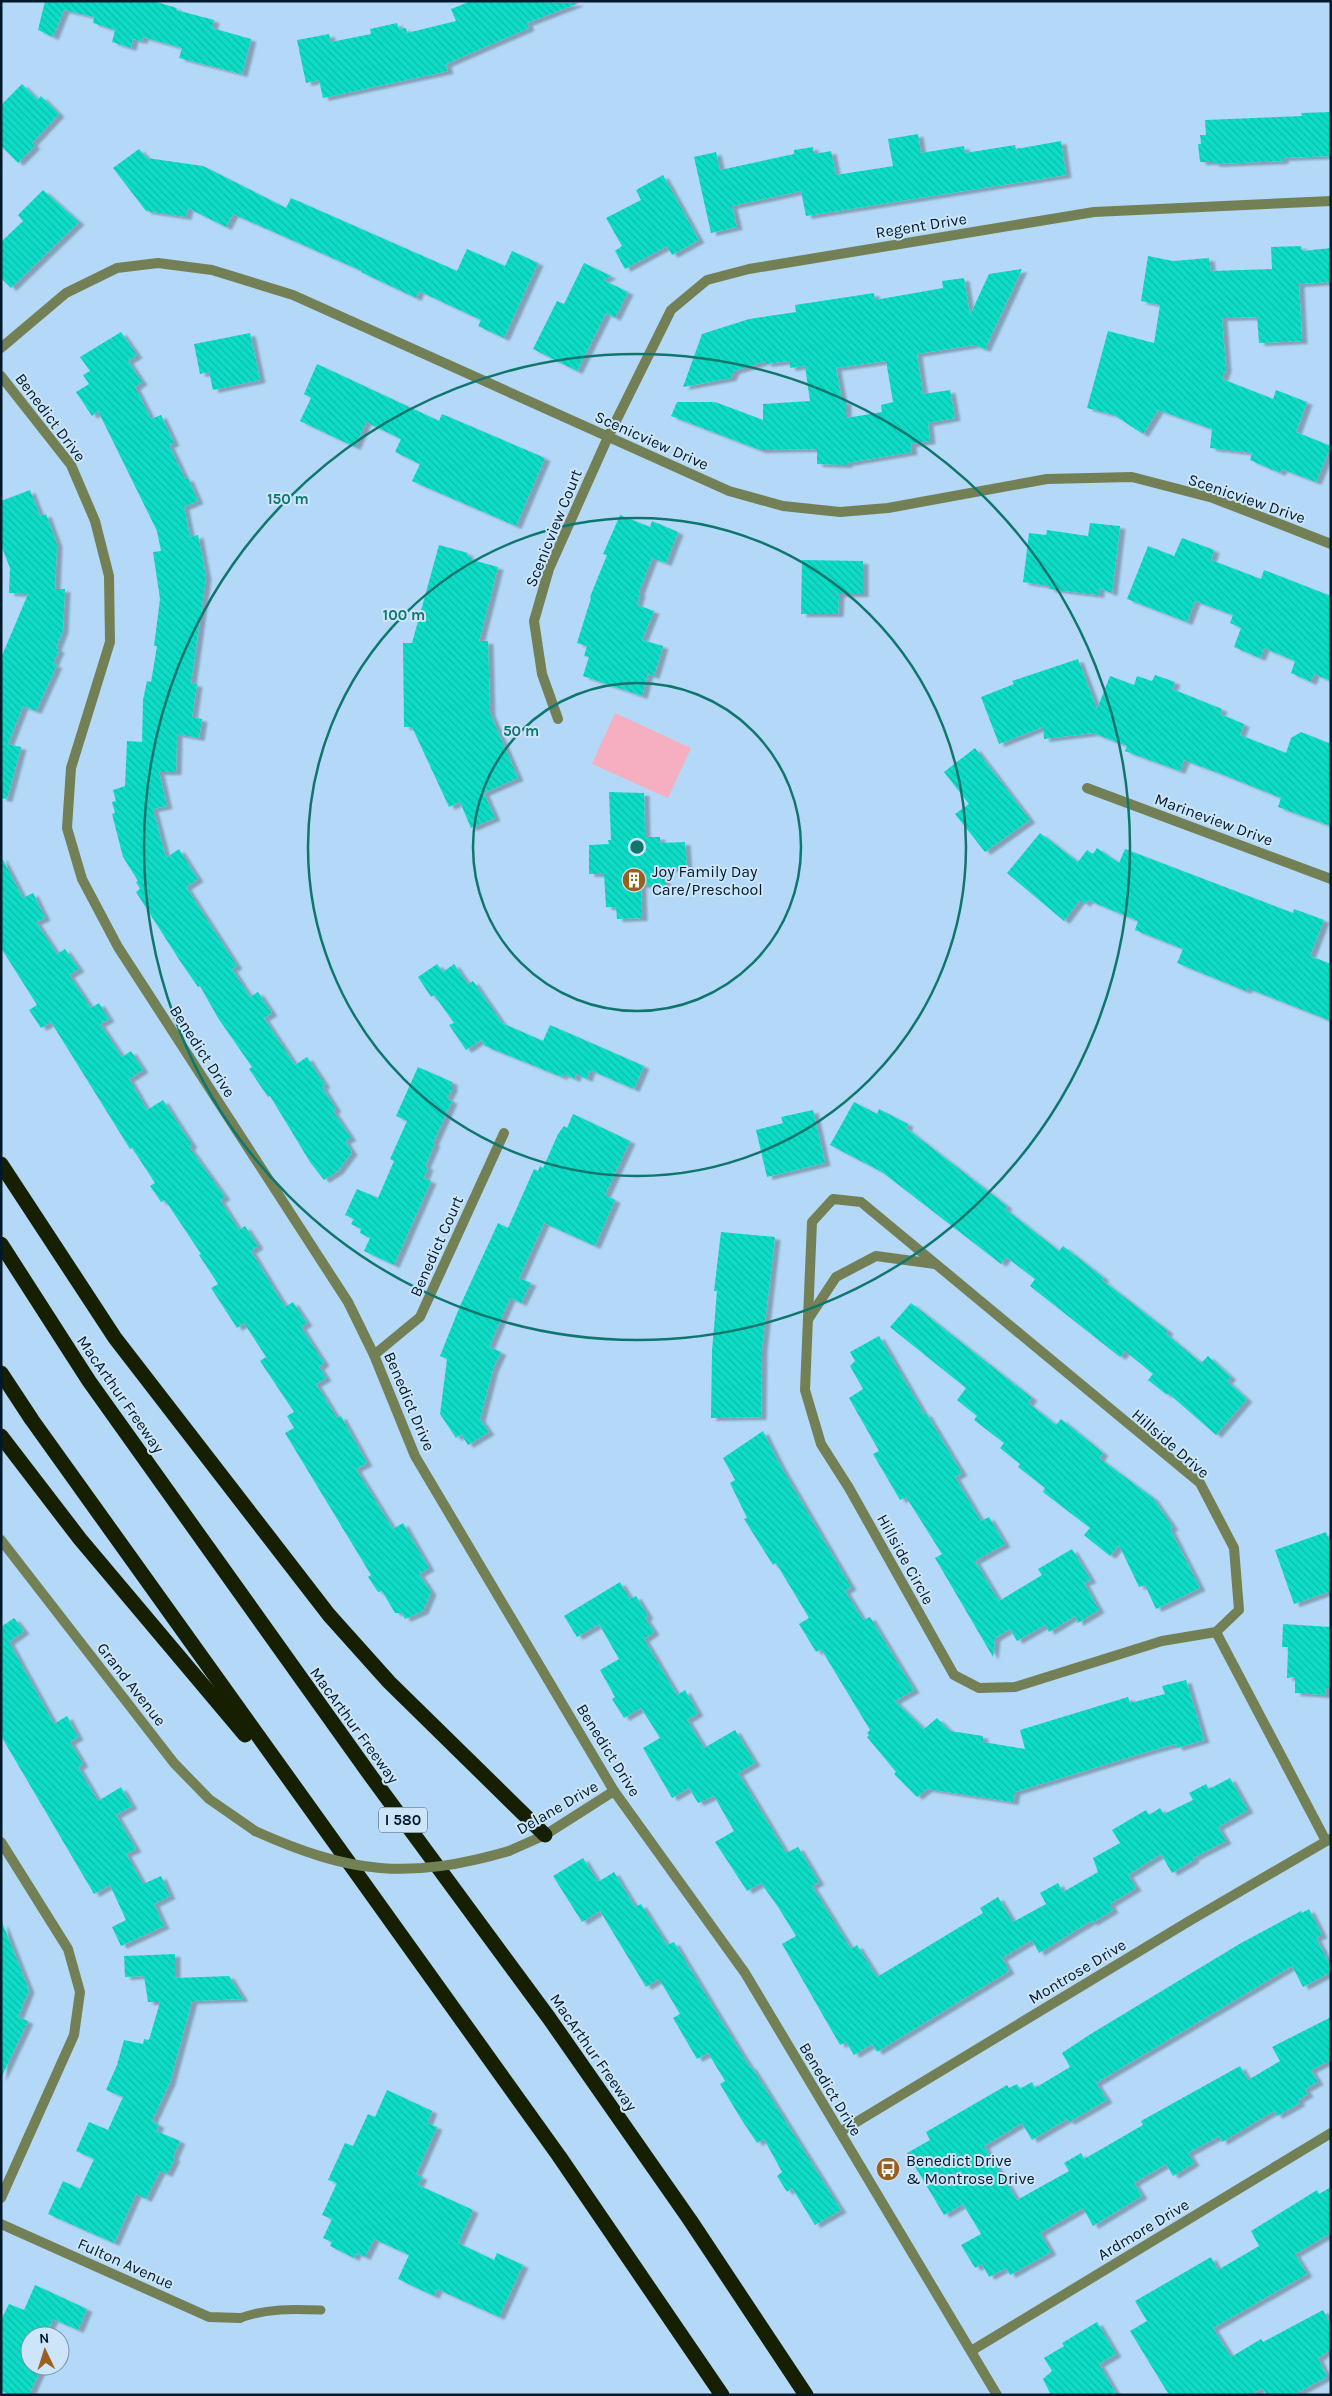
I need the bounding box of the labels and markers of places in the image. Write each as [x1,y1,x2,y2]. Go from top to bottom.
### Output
centre of rings [628,838,646,856]
place label: Joy Family Day Care/Preschool [652,862,763,899]
building icon: Joy Family Day Care/Preschool [621,867,647,893]
place label: Benedict Drive & Montrose Drive [906,2151,1035,2188]
bus stop icon: Benedict Drive & Montrose Drive [875,2156,901,2182]

